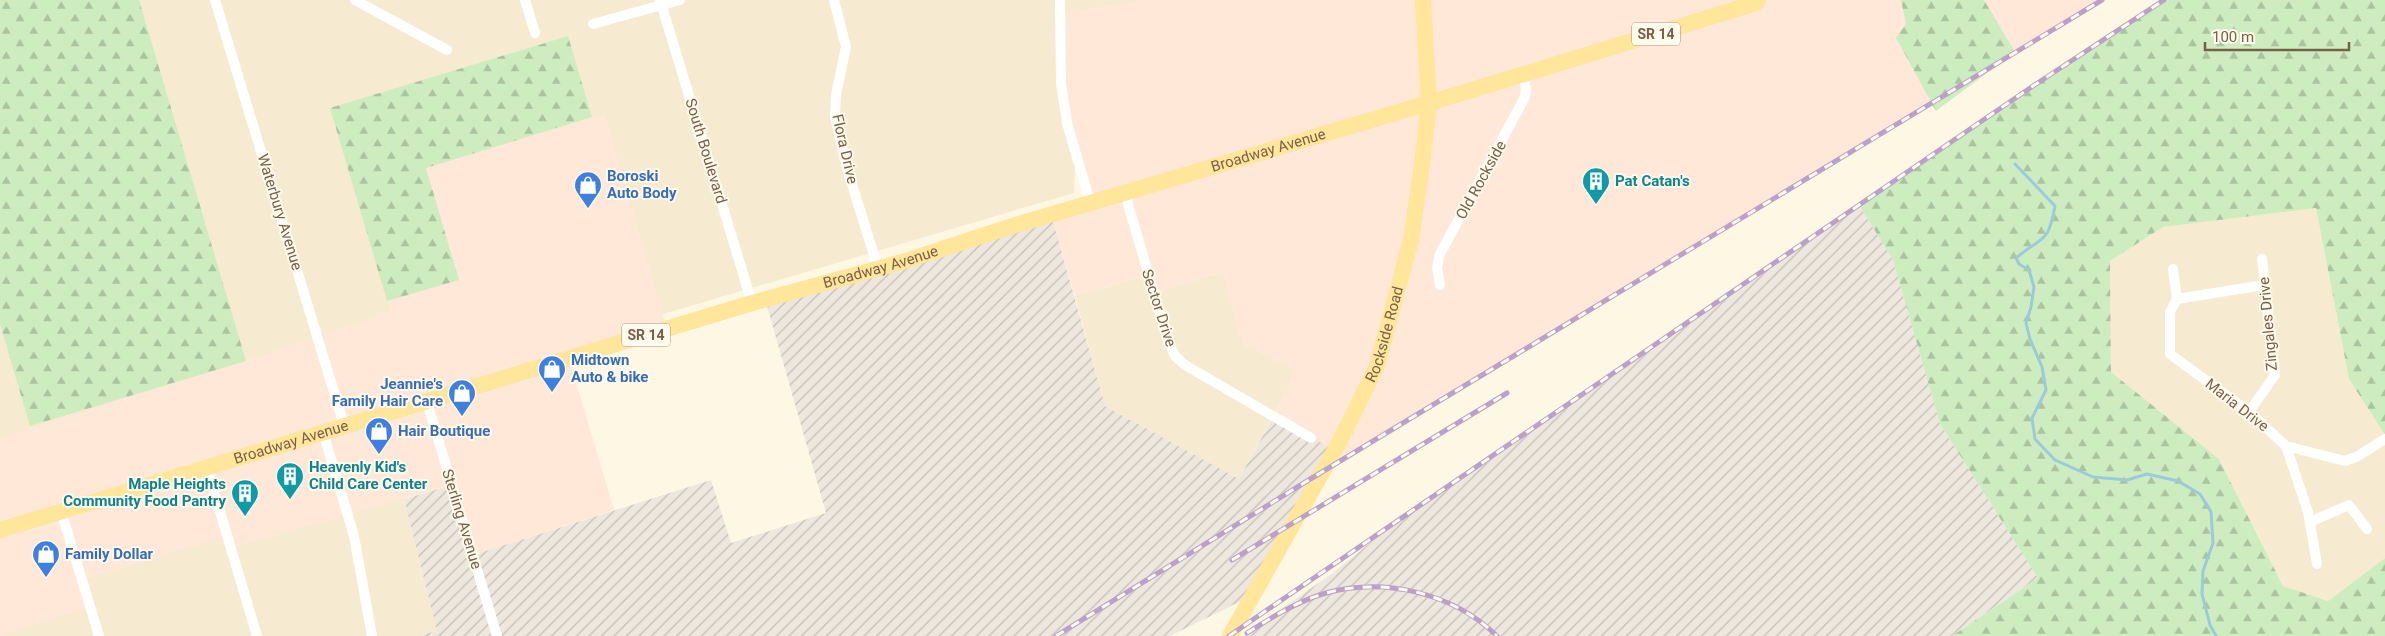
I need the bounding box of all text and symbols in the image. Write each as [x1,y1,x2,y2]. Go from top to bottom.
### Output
scale bar [2205,20,2349,52]
road number: SR 14 [1632,22,1680,46]
text: 100 m [2212,28,2254,46]
street label: South Boulevard [681,96,731,206]
street label: Flora Drive [828,112,862,186]
street label: Broadway Avenue [1209,125,1328,176]
street label: Old Rockside [1452,137,1510,222]
street label: Waterbury Avenue [254,152,306,273]
building icon: Pat Catan's [1581,166,1611,205]
place label: Boroski Auto Body [607,167,677,202]
shop icon: Boroski Auto Body [573,170,603,209]
place label: Pat Catan's [1615,172,1690,190]
street label: Broadway Avenue [821,242,940,292]
street label: Sector Drive [1138,267,1180,349]
street label: Zingales Drive [2255,276,2281,372]
street label: Rockside Road [1361,284,1407,385]
road number: SR 14 [622,324,670,346]
place label: Midtown Auto & bike [571,351,648,386]
shop icon: Midtown Auto & bike [537,354,567,393]
place label: Jeannie's Family Hair Care [332,375,443,410]
street label: Maria Drive [2202,375,2272,435]
shop icon: Jeannie's Family Hair Care [447,378,477,417]
street label: Broadway Avenue [232,416,351,468]
shop icon: Hair Boutique [364,416,394,455]
place label: Hair Boutique [398,422,490,440]
place label: Heavenly Kid's Child Care Center [309,458,428,493]
building icon: Heavenly Kid's Child Care Center [275,461,305,500]
street label: Sterling Avenue [438,467,486,571]
place label: Maple Heights Community Food Pantry [63,475,226,510]
building icon: Maple Heights Community Food Pantry [230,478,260,517]
shop icon: Family Dollar [31,539,61,578]
place label: Family Dollar [65,545,153,563]

